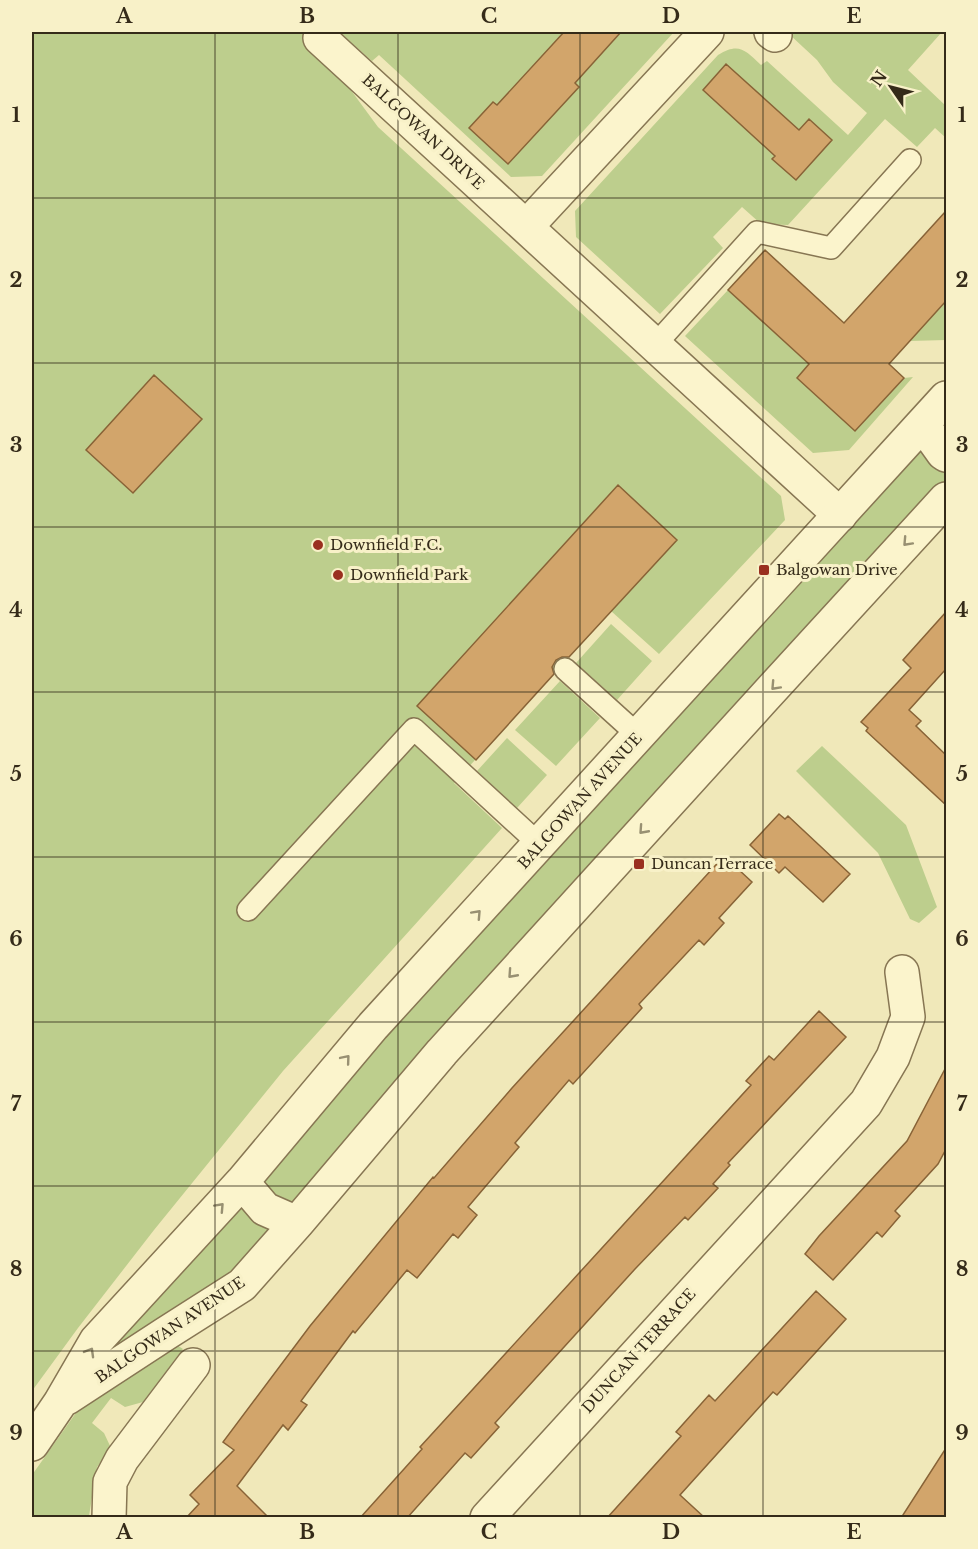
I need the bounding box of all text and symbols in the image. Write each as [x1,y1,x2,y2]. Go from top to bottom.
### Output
text: A [115,4,133,28]
text: B [299,4,315,28]
text: C [481,4,497,28]
text: D [662,4,680,28]
text: E [846,4,862,28]
north arrow [861,57,921,117]
text: N [866,66,891,90]
street label: BALGOWAN DRIVE [358,70,489,193]
text: 1 [12,103,21,127]
text: 1 [958,103,967,127]
text: 2 [9,268,23,292]
text: 2 [955,268,969,292]
text: 3 [10,433,22,457]
text: 3 [956,433,968,457]
place label: Downfield F.C. [330,535,442,554]
one-way arrow [903,536,914,546]
marker: Downfield F.C. [311,538,325,552]
place label: Balgowan Drive [776,560,898,579]
marker: Balgowan Drive [757,563,771,577]
place label: Downfield Park [350,565,469,584]
marker: Downfield Park [331,568,345,582]
text: 4 [9,598,23,622]
text: 4 [955,598,969,622]
one-way arrow [771,679,782,690]
street label: BALGOWAN AVENUE [514,729,646,873]
text: 5 [10,762,22,786]
text: 5 [956,762,968,786]
one-way arrow [639,823,650,834]
place label: Duncan Terrace [651,854,773,873]
marker: Duncan Terrace [632,857,646,871]
one-way arrow [470,910,481,921]
text: 6 [9,927,23,951]
text: 6 [955,927,969,951]
one-way arrow [508,968,519,978]
one-way arrow [339,1055,350,1066]
text: 7 [11,1092,22,1116]
text: 7 [957,1092,968,1116]
one-way arrow [212,1203,223,1214]
text: 8 [10,1257,22,1281]
text: 8 [956,1257,968,1281]
street label: BALGOWAN AVENUE [91,1272,248,1387]
street label: DUNCAN TERRACE [578,1284,700,1417]
one-way arrow [82,1348,94,1358]
text: 9 [9,1421,23,1445]
text: 9 [955,1421,969,1445]
text: A [115,1520,133,1544]
text: B [299,1520,315,1544]
text: C [481,1520,497,1544]
text: D [662,1520,680,1544]
text: E [846,1520,862,1544]

